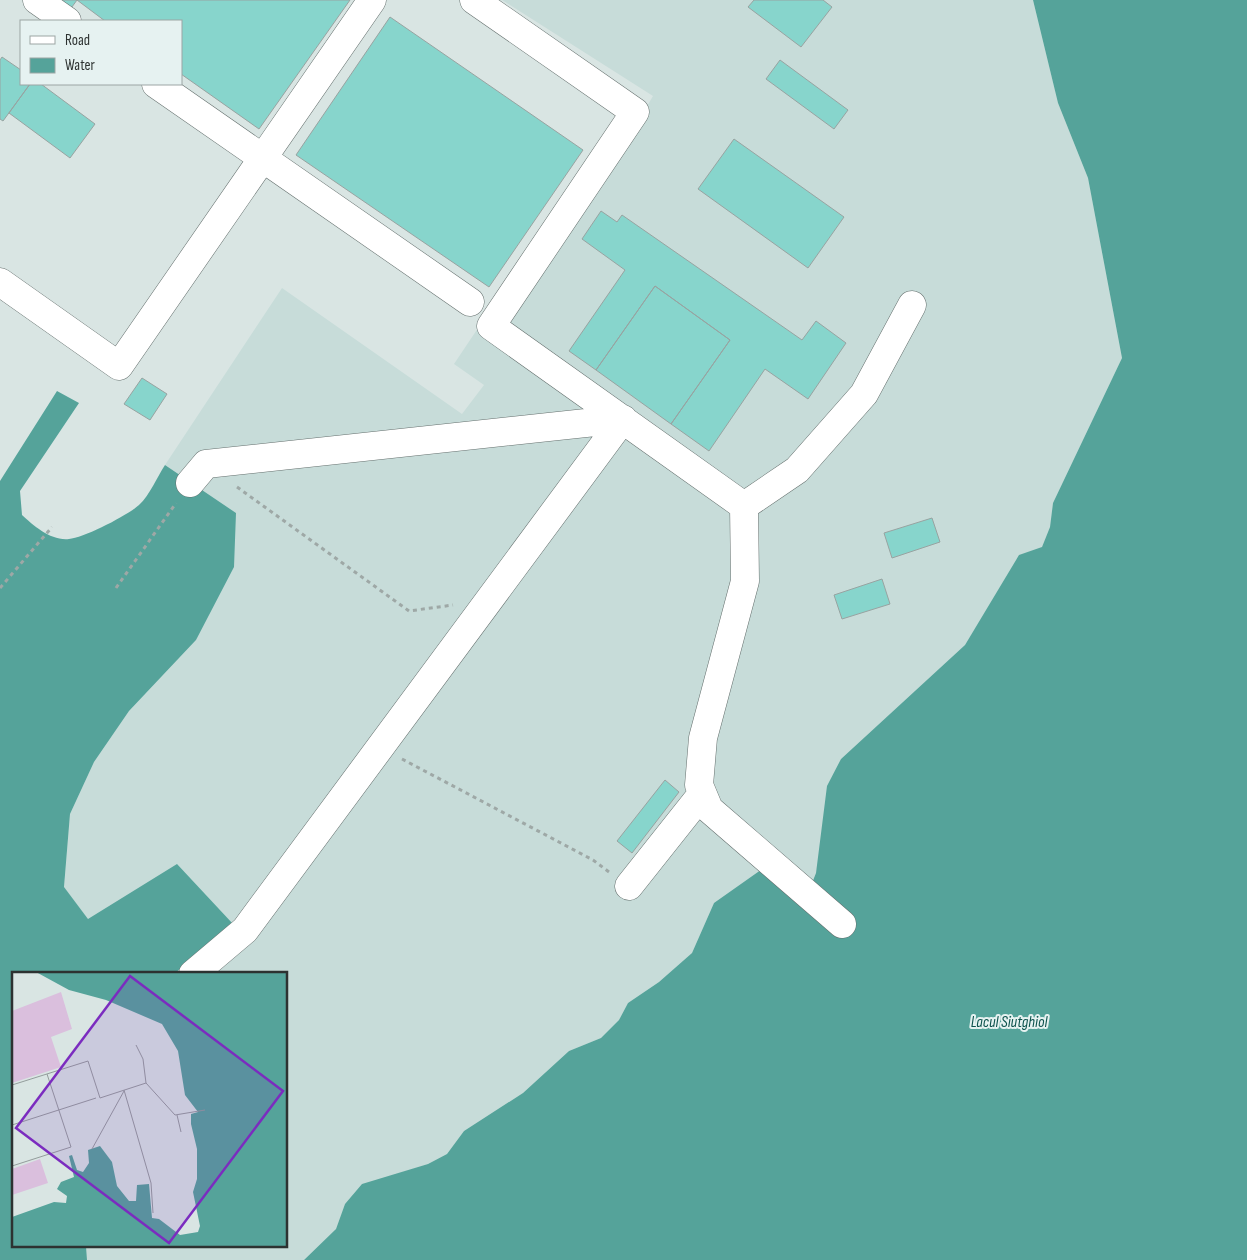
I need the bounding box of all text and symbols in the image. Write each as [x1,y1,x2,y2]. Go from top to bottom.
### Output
legend [20,20,182,85]
text: Road [65,31,90,50]
text: Water [65,56,96,75]
inset map [12,972,288,1248]
water label: Lacul Siutghiol [971,1013,1048,1032]

